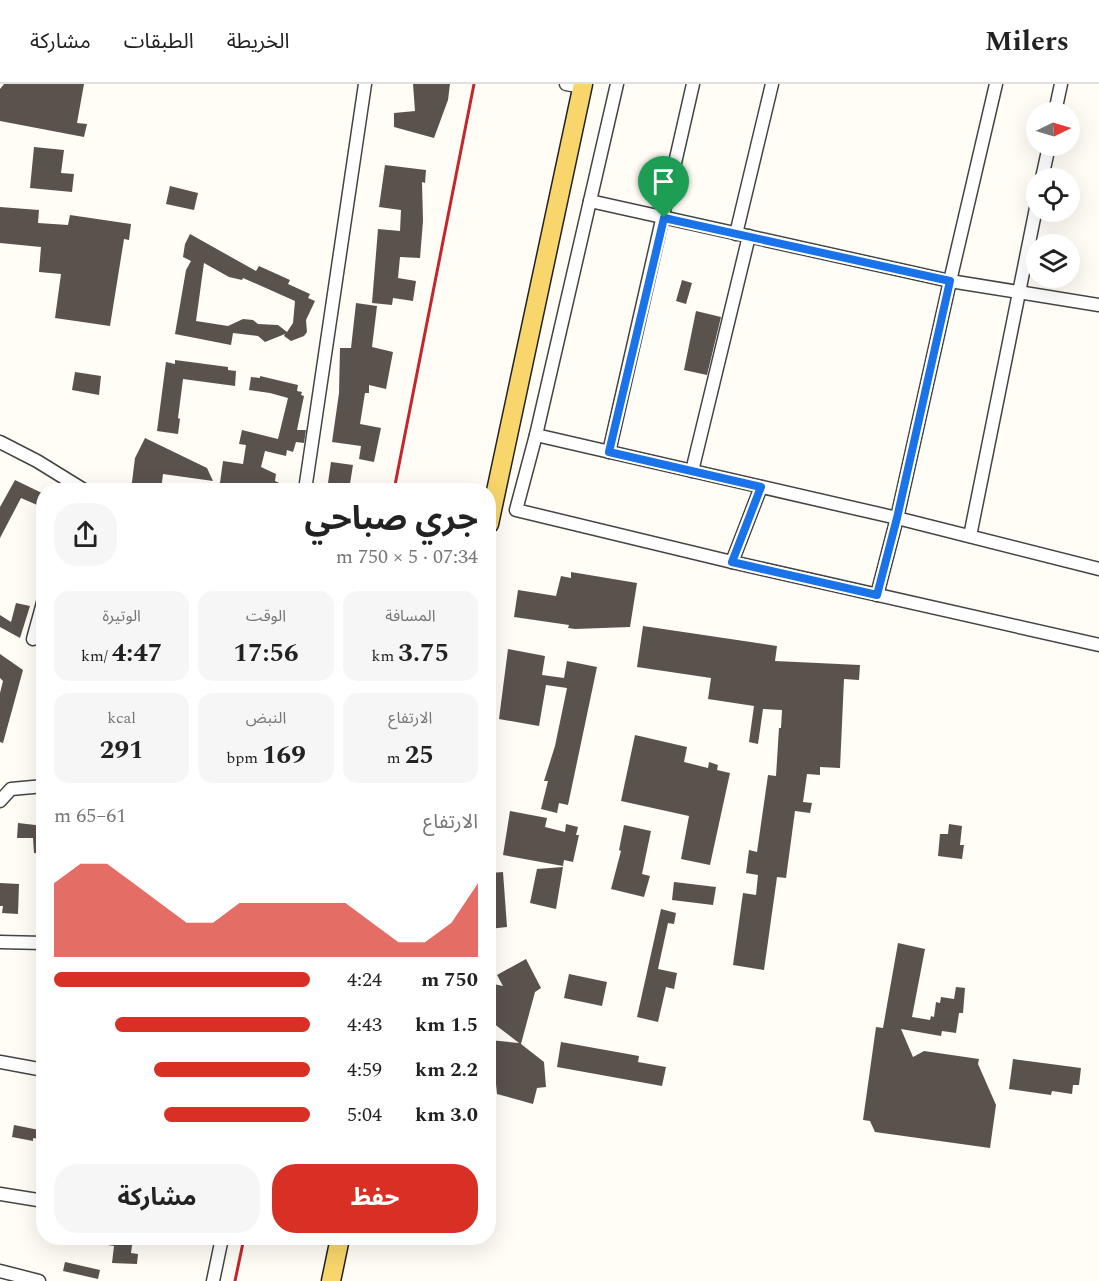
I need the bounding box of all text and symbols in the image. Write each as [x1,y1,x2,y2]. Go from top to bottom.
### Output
text: Milers [985,20,1069,63]
text: مشاركة [30,26,91,58]
text: الطبقات [124,26,194,58]
text: الخريطة [227,26,290,58]
north arrow [1026,102,1080,156]
map controls [1026,102,1080,288]
pin [638,156,689,218]
icon: arrive [647,165,680,198]
button: locate [1026,168,1080,222]
button: layers [1026,234,1080,288]
text: جري صباحي [305,494,478,544]
button: share [54,503,117,566]
text: 07:34 · 5 × 750 m [336,542,478,572]
text: الوتيرة [102,604,141,628]
text: الوقت [246,604,286,628]
text: المسافة [385,604,436,628]
text: 4:47 [112,633,162,673]
text: 17:56 [233,633,299,673]
text: 3.75 [398,633,449,673]
text: /km [81,644,112,668]
text: km [372,644,398,668]
text: kcal [107,706,136,730]
text: النبض [246,706,286,730]
text: الارتفاع [388,706,432,730]
text: 291 [100,730,144,770]
text: 169 [262,735,306,775]
text: 25 [405,735,434,775]
text: bpm [226,746,262,770]
text: m [387,746,405,770]
text: 61–65 m [54,801,126,831]
text: الارتفاع [423,807,478,837]
text: 4:24 [347,965,382,995]
text: 750 m [421,965,478,995]
text: 4:43 [347,1010,382,1040]
text: 1.5 km [415,1010,478,1040]
text: 4:59 [347,1055,382,1085]
text: 2.2 km [415,1055,478,1085]
text: 5:04 [347,1100,382,1130]
text: 3.0 km [415,1100,478,1130]
button: مشاركة [54,1164,260,1233]
button: حفظ [272,1164,478,1233]

